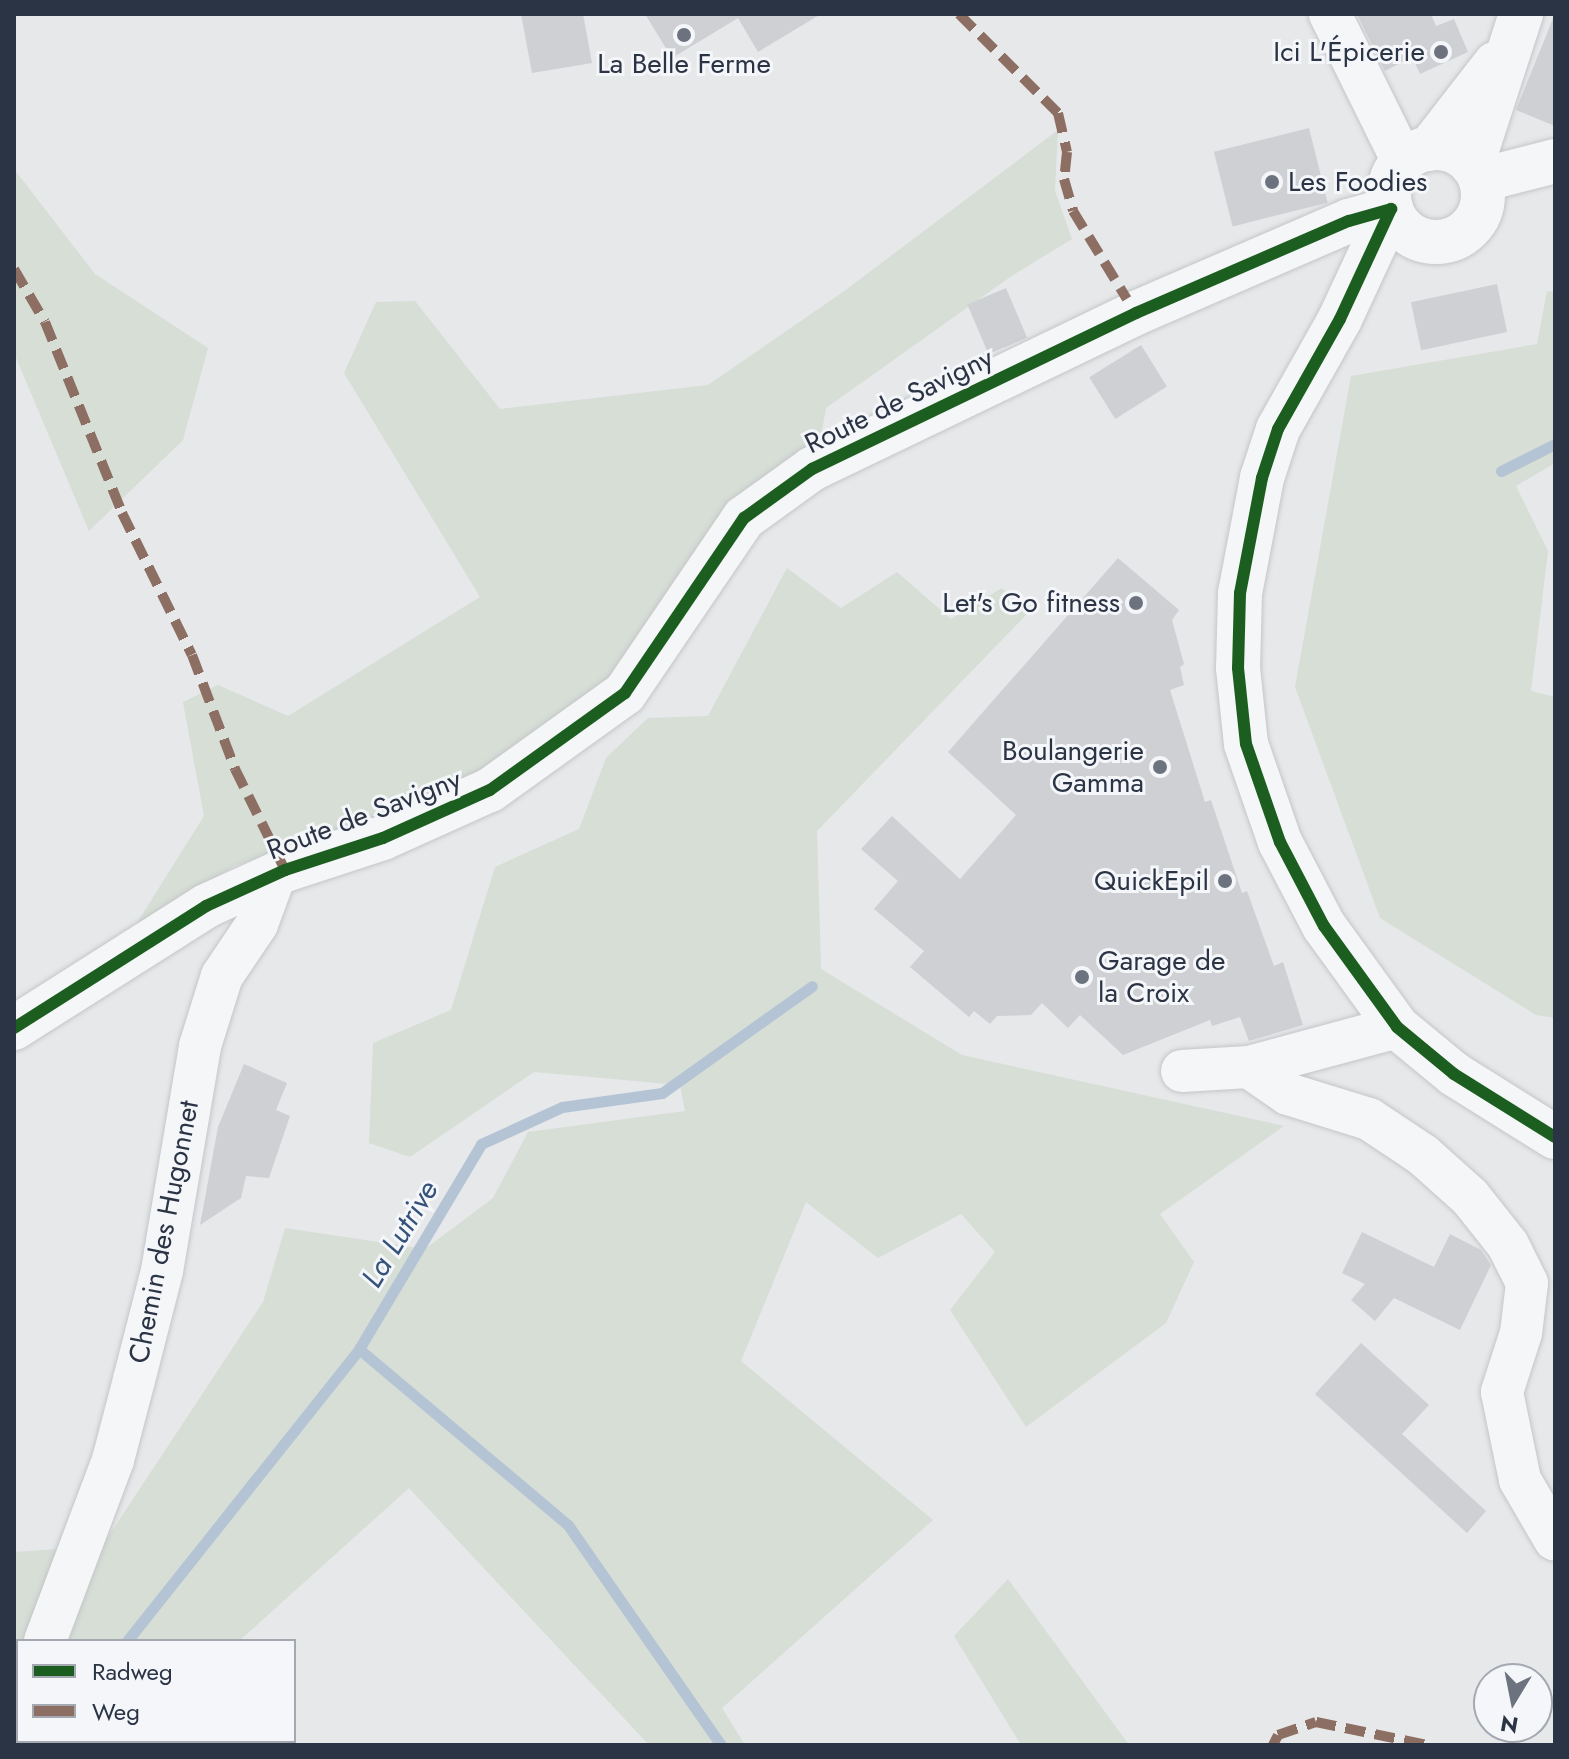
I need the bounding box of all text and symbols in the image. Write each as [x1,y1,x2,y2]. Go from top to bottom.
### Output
marker: La Belle Ferme [675,26,693,44]
place label: Ici L'Épicerie [1273,35,1425,69]
marker: Ici L'Épicerie [1432,43,1450,61]
place label: La Belle Ferme [597,47,771,81]
place label: Les Foodies [1288,165,1427,199]
marker: Les Foodies [1263,173,1281,191]
street label: Route de Savigny [799,341,999,461]
place label: Let's Go fitness [942,586,1120,620]
marker: Let's Go fitness [1127,594,1145,612]
place label: Boulangerie Gamma [1002,734,1144,800]
marker: Boulangerie Gamma [1151,758,1169,776]
street label: Route de Savigny [262,763,466,867]
place label: QuickEpil [1094,864,1209,898]
marker: QuickEpil [1216,872,1234,890]
place label: Garage de la Croix [1098,944,1225,1010]
marker: Garage de la Croix [1073,968,1091,986]
street label: Chemin des Hugonnet [122,1098,206,1366]
water label: La Lutrive [354,1174,446,1294]
legend [16,1639,296,1743]
text: Radweg [92,1654,173,1689]
north arrow [1473,1663,1553,1743]
text: Weg [92,1694,140,1729]
text: N [1498,1707,1521,1742]

